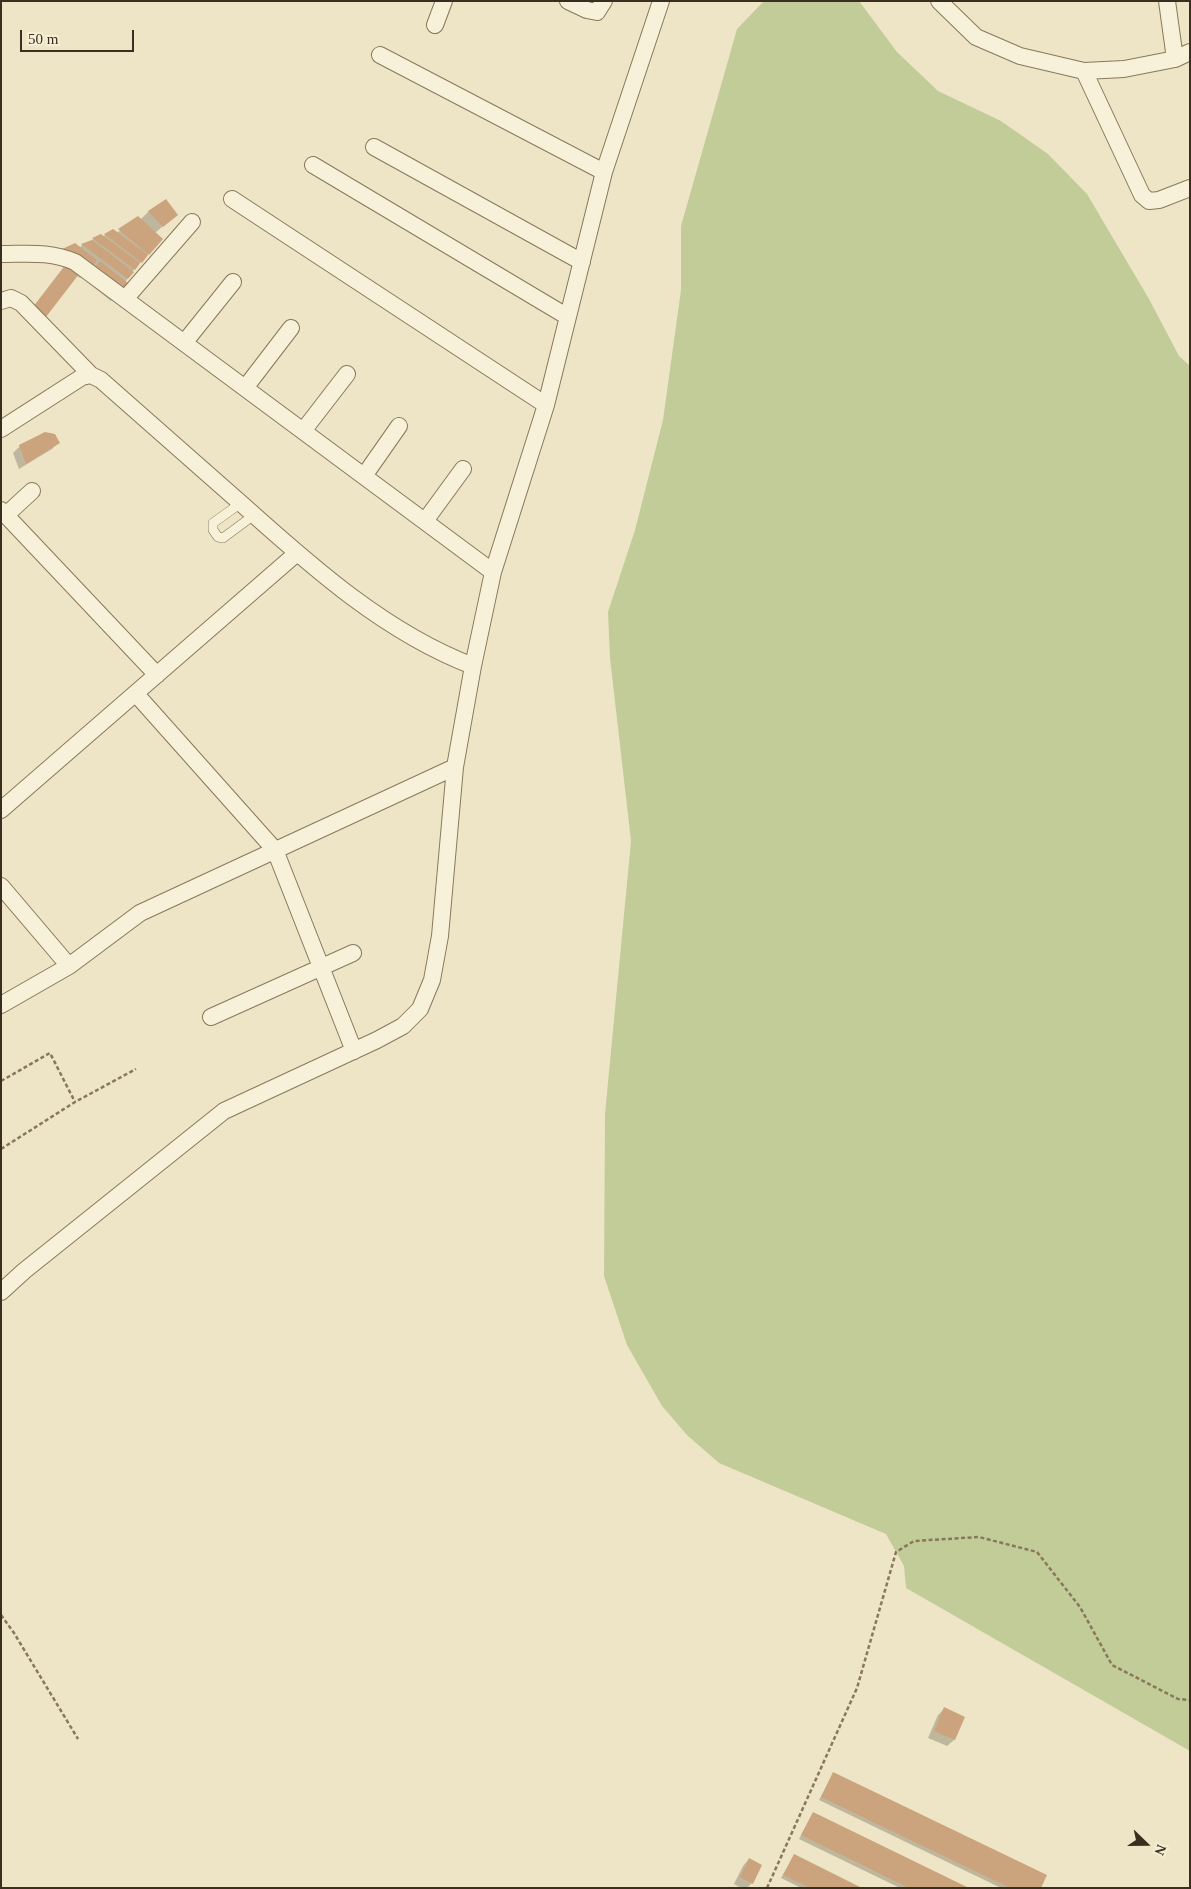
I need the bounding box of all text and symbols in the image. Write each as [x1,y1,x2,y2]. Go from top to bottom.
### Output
scale bar [22,20,136,52]
text: 50 m [28,31,58,47]
north arrow [1121,1819,1171,1869]
text: N [1152,1842,1169,1857]

